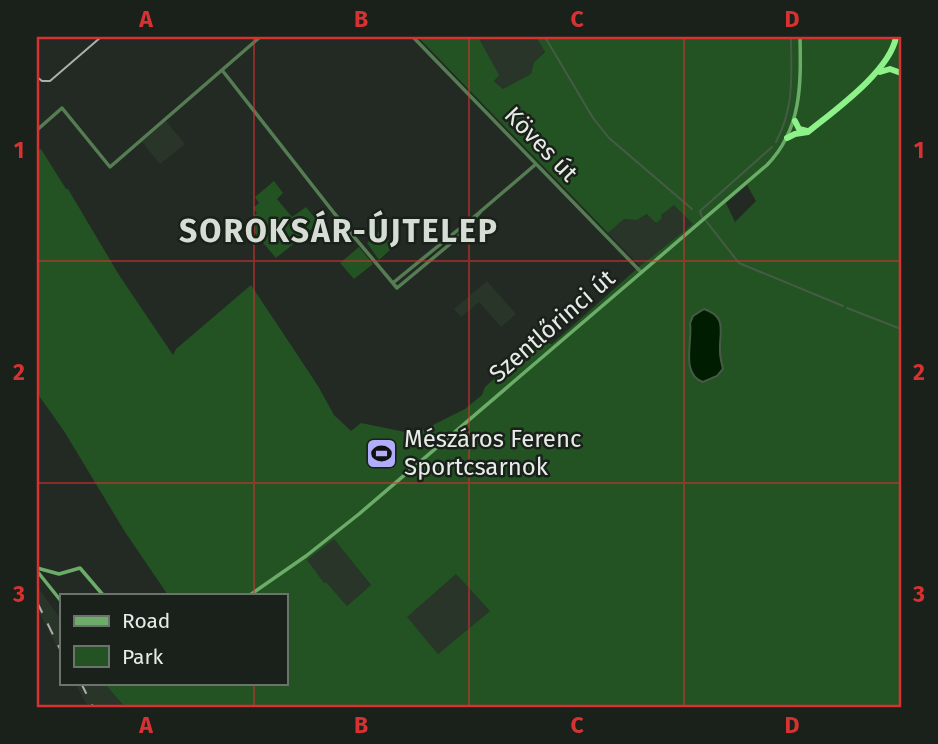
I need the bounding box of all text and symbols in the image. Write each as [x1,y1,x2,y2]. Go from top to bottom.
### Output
text: A [138,5,153,33]
text: B [354,5,368,33]
text: C [570,5,584,33]
text: D [785,5,800,33]
street label: Köves út [499,101,584,187]
text: 1 [14,136,24,164]
text: 1 [914,136,924,164]
district label: SOROKSÁR-ÚJTELEP [179,210,499,250]
street label: Szentlőrinci út [484,264,621,388]
text: 2 [13,358,25,386]
text: 2 [913,358,925,386]
place label: Mészáros Ferenc Sportcsarnok [404,425,581,481]
sports icon: Mészáros Ferenc Sportcsarnok [364,436,398,470]
text: 3 [12,580,25,608]
text: 3 [912,580,925,608]
legend [60,594,287,684]
text: Road [122,608,170,634]
text: Park [122,644,164,670]
text: A [138,711,153,739]
text: B [354,711,368,739]
text: C [570,711,584,739]
text: D [785,711,800,739]

